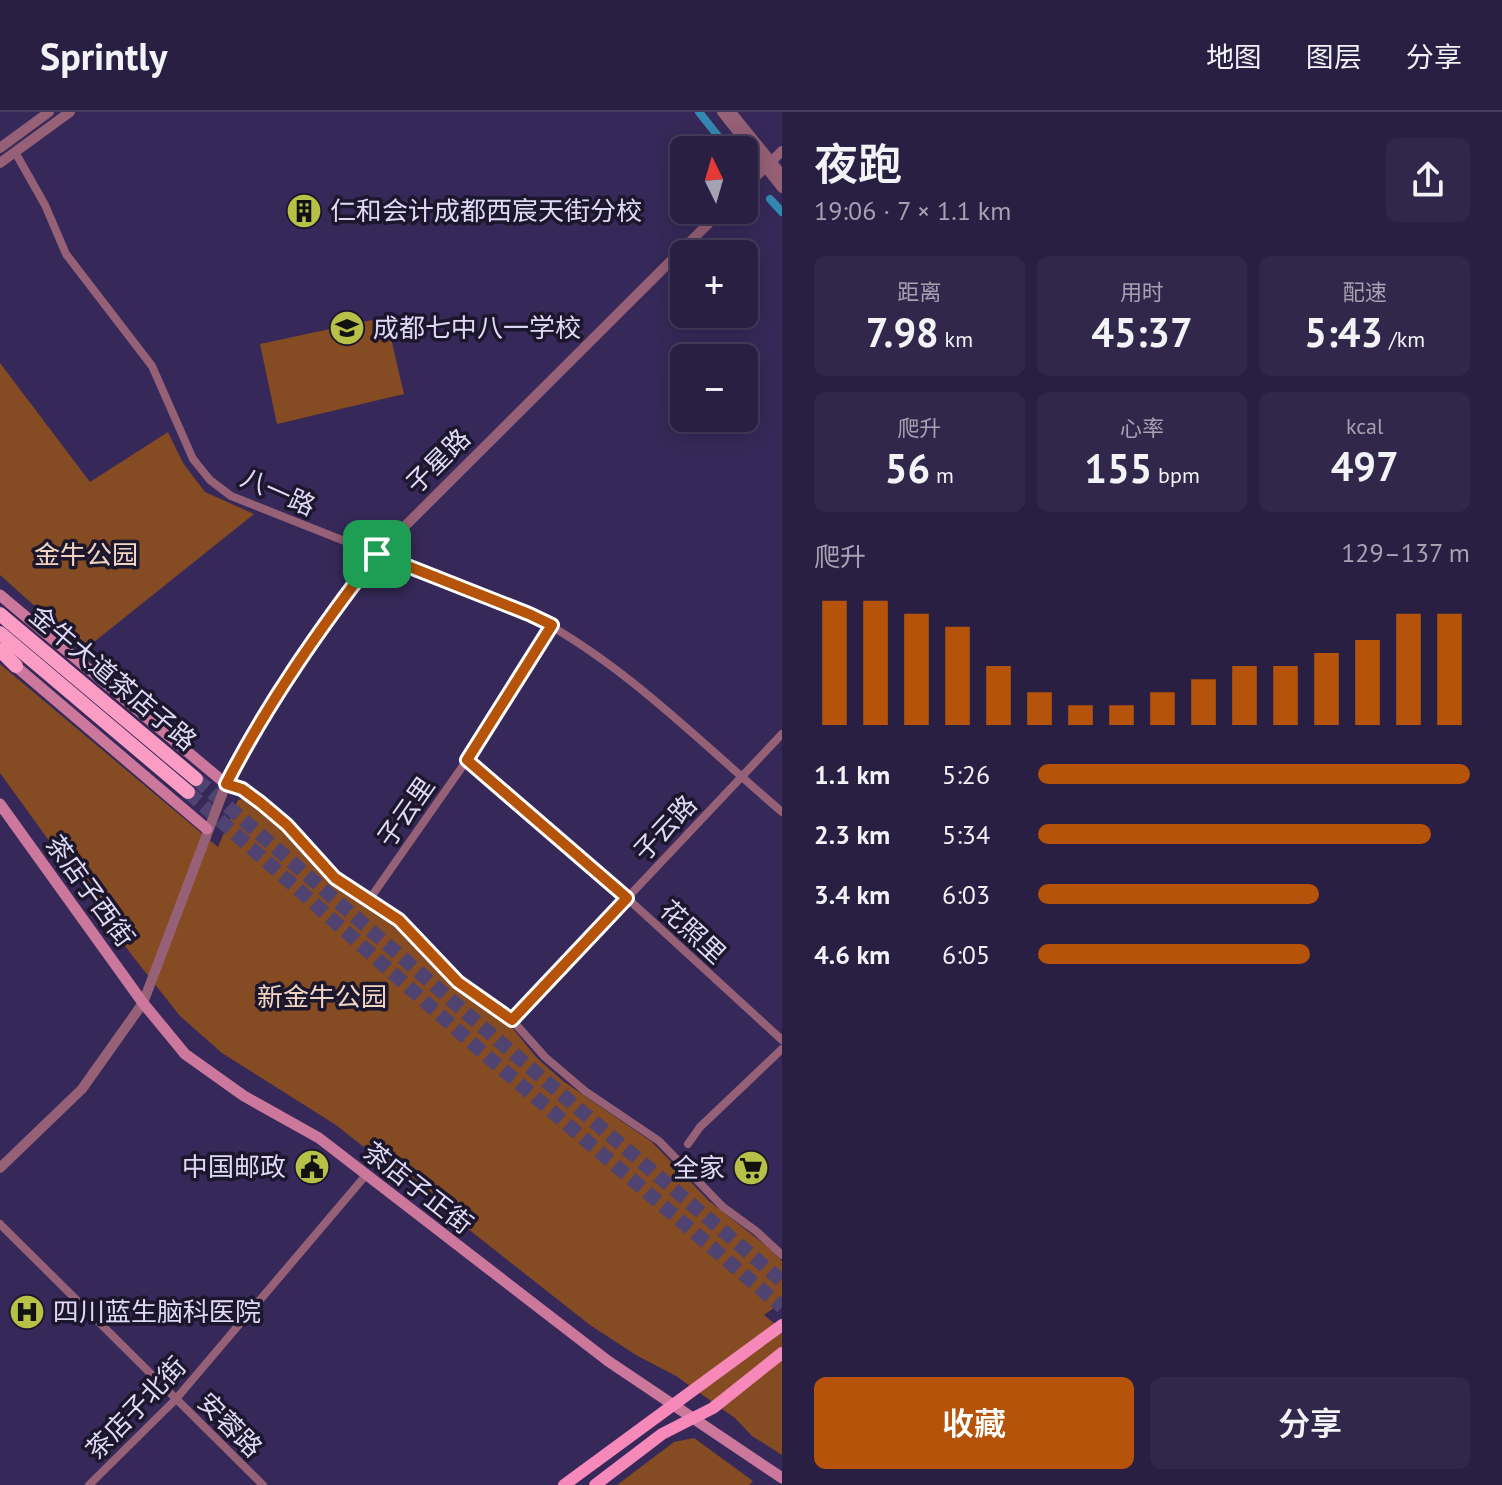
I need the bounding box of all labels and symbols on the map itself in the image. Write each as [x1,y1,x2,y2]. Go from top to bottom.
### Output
north arrow [670,136,758,224]
building icon: 仁和会计成都西宸天街分校 [285,192,323,230]
place label: 仁和会计成都西宸天街分校 [330,194,642,227]
school or university icon: 成都七中八一学校 [328,309,366,347]
place label: 成都七中八一学校 [373,311,581,344]
street label: 子星路 [398,421,477,500]
street label: 八一路 [236,461,321,522]
pin [343,520,411,588]
park label: 金牛公园 [34,538,138,571]
street label: 金牛大道茶店子路 [23,598,204,757]
street label: 子云里 [370,770,441,853]
street label: 子云路 [626,788,703,867]
street label: 茶店子西街 [39,828,142,953]
street label: 花照里 [654,893,733,970]
park label: 新金牛公园 [257,980,387,1013]
street label: 茶店子正街 [357,1135,480,1241]
public building icon: 中国邮政 [293,1148,331,1186]
supermarket icon: 全家 [732,1149,770,1187]
place label: 中国邮政 [182,1150,286,1183]
place label: 全家 [673,1151,725,1184]
hospital icon: 四川蓝生脑科医院 [8,1293,46,1331]
place label: 四川蓝生脑科医院 [53,1295,261,1328]
street label: 茶店子北街 [79,1349,193,1466]
street label: 安蓉路 [191,1385,270,1464]

